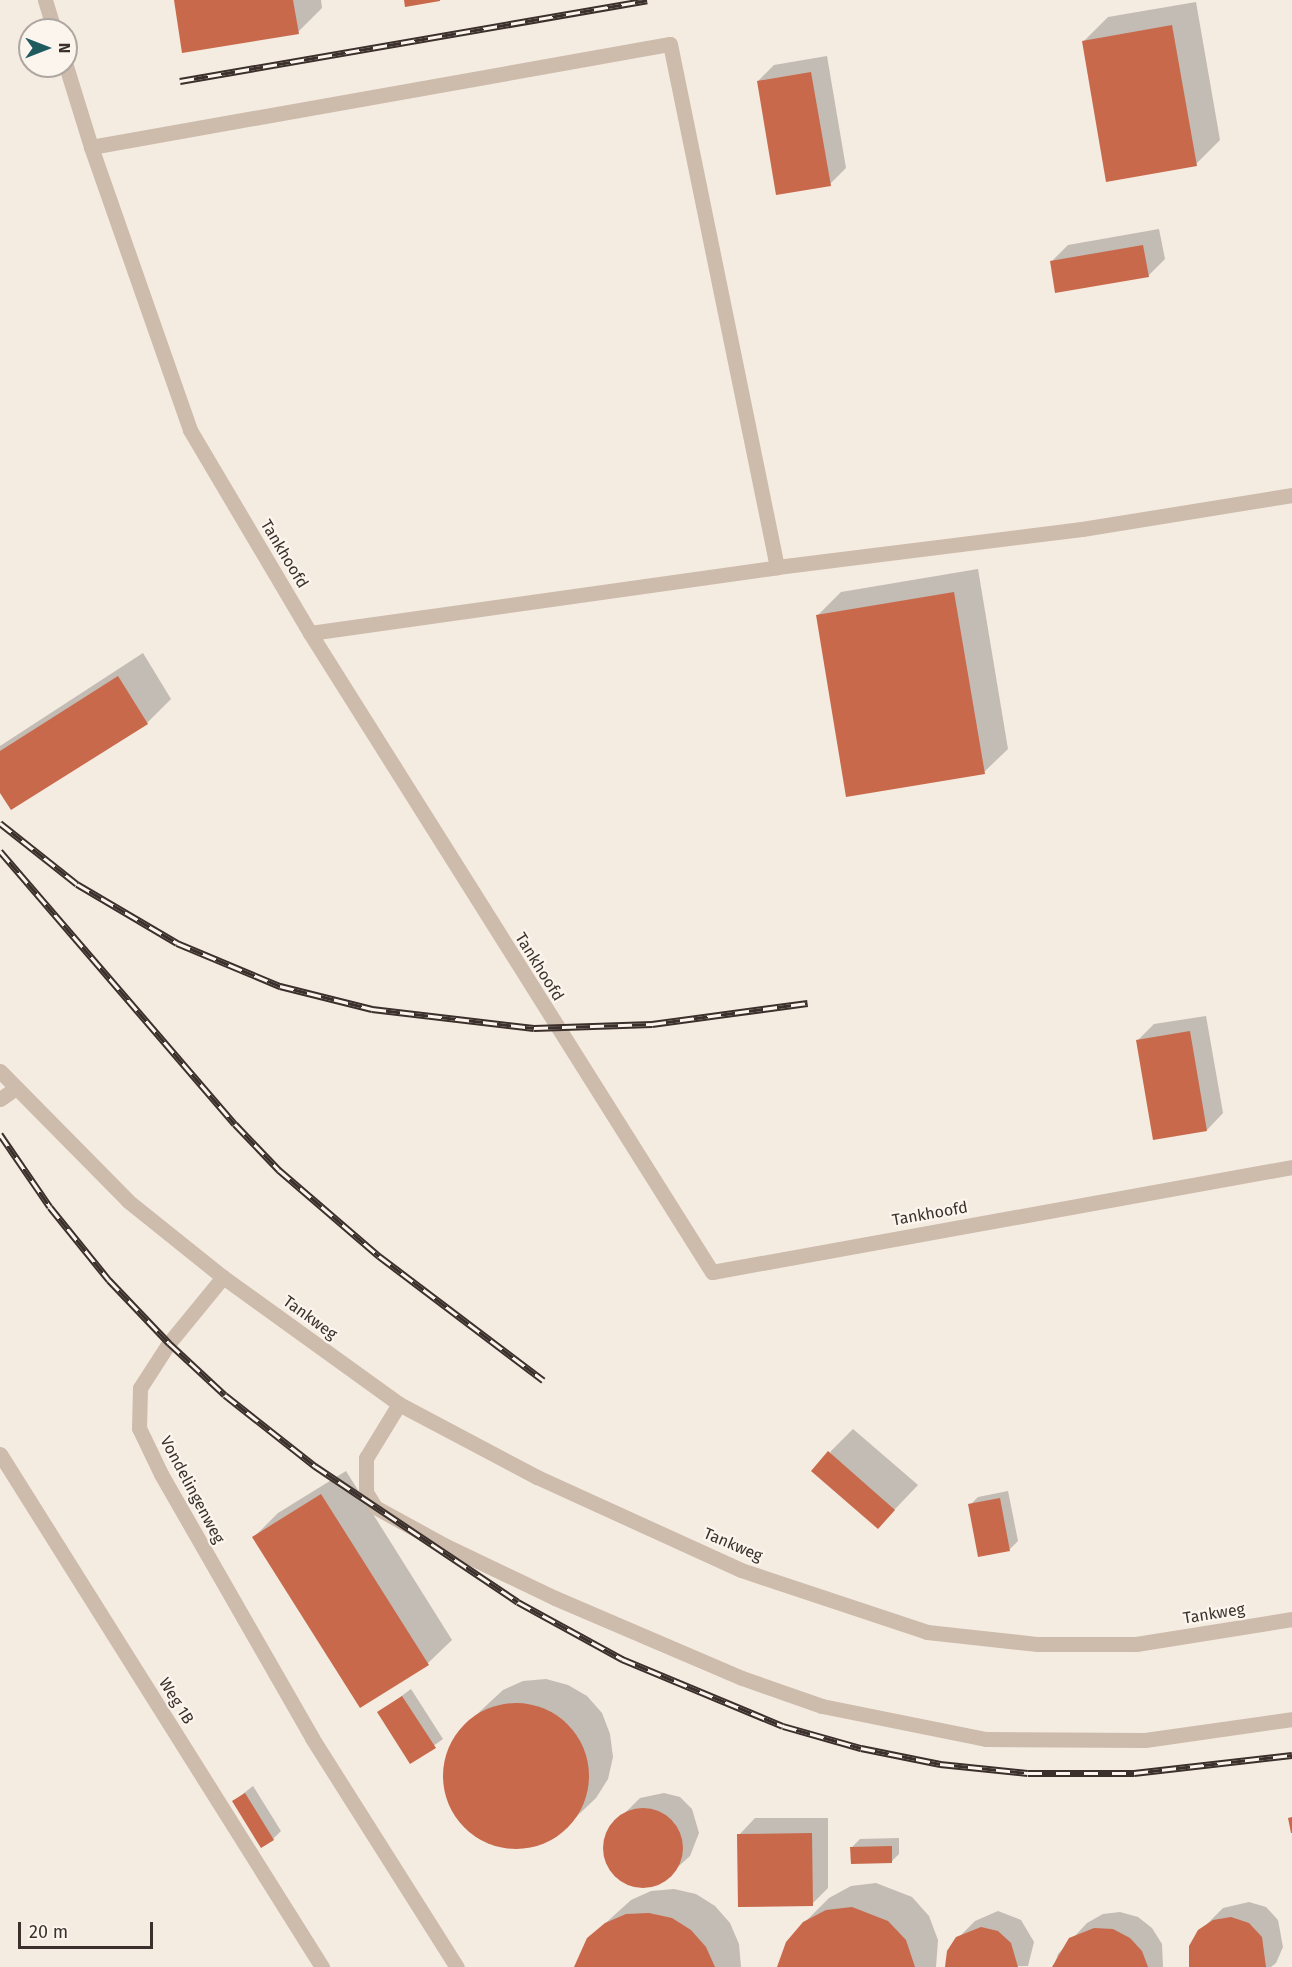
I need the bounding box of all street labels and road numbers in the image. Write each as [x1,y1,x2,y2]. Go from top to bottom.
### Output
street label: Tankhoofd [256,516,312,592]
street label: Tankhoofd [511,929,567,1005]
street label: Tankhoofd [891,1198,969,1230]
street label: Tankweg [279,1292,341,1344]
street label: Vondelingenweg [156,1433,228,1547]
street label: Tankweg [701,1524,765,1566]
street label: Tankweg [1182,1600,1246,1628]
street label: Weg 1B [154,1674,198,1728]

